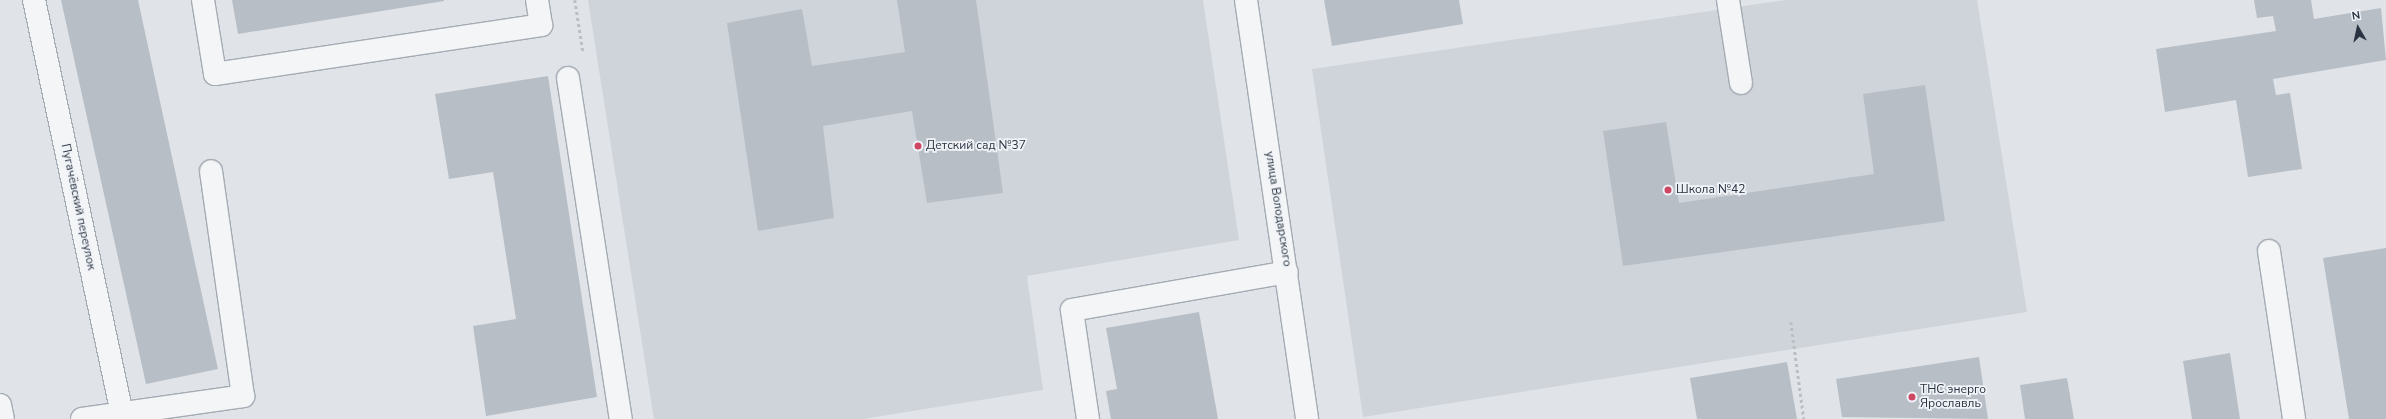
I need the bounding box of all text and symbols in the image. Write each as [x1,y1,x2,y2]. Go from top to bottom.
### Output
north arrow [2338,8,2378,48]
text: N [2351,8,2361,24]
place label: Детский сад №37 [926,139,1026,153]
marker: Детский сад №37 [913,141,923,151]
street label: Пугачёвский переулок [58,143,98,271]
street label: улица Володарского [1262,150,1294,268]
place label: Школа №42 [1676,183,1745,197]
marker: Школа №42 [1663,185,1673,195]
place label: ТНС энерго Ярославль [1920,383,1986,411]
marker: ТНС энерго Ярославль [1907,392,1917,402]

